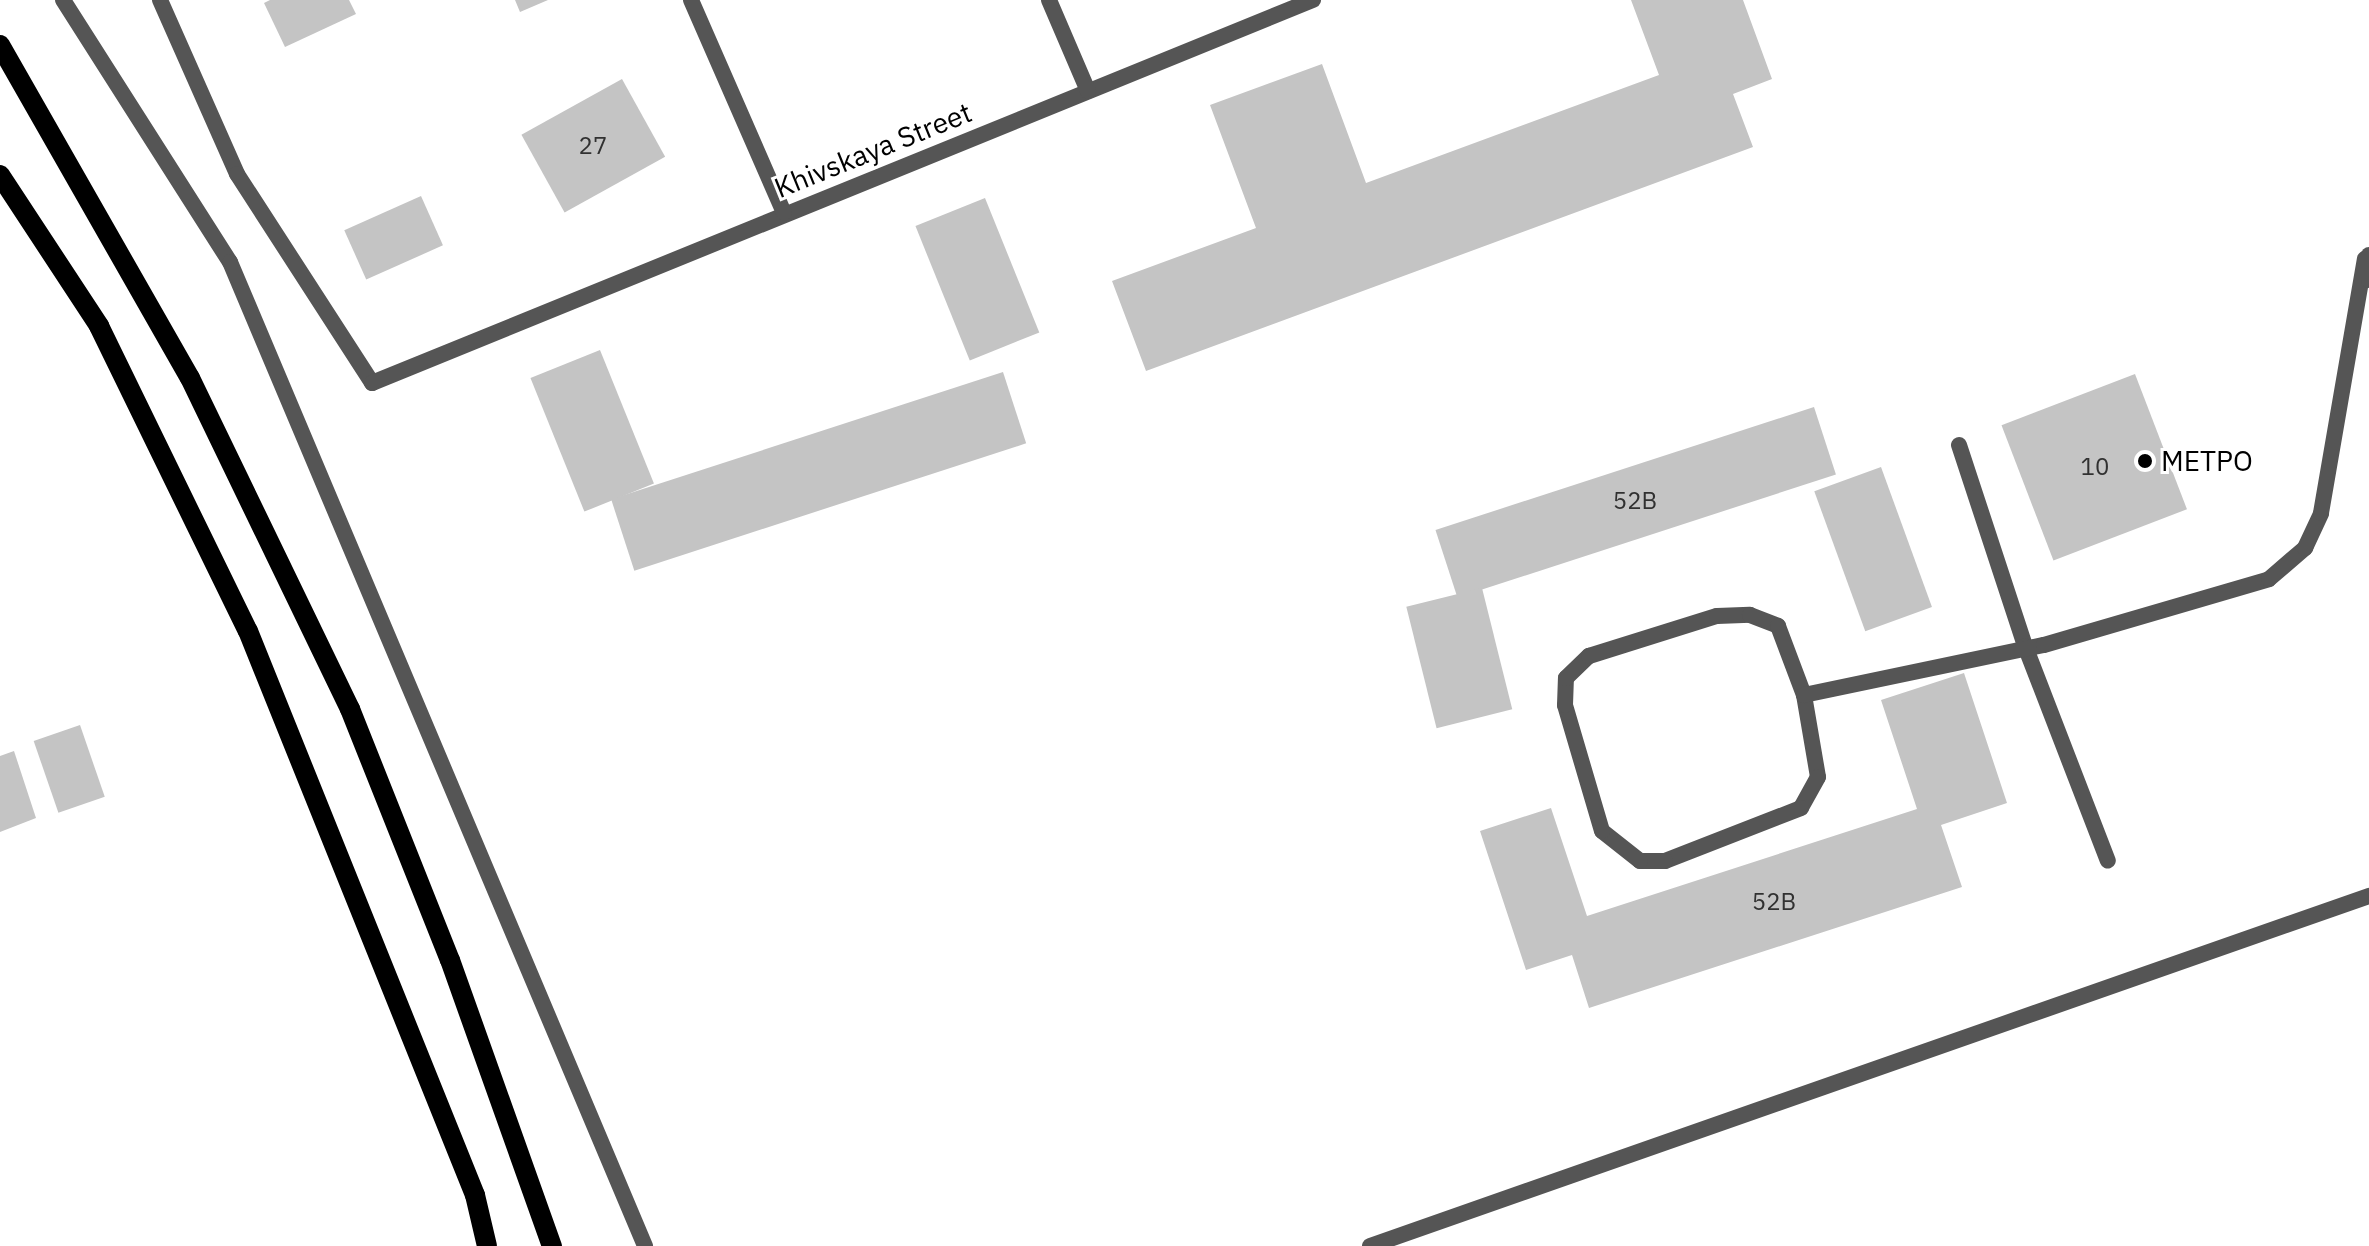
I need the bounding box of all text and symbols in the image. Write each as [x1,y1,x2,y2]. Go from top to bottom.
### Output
street label: Khivskaya Street [770,95,976,205]
house number: 27 [579,132,607,160]
place label: МЕТРО [2161,444,2253,478]
marker: МЕТРО [2136,452,2154,470]
house number: 10 [2081,453,2109,481]
house number: 52В [1613,487,1657,515]
house number: 52В [1752,888,1796,916]

